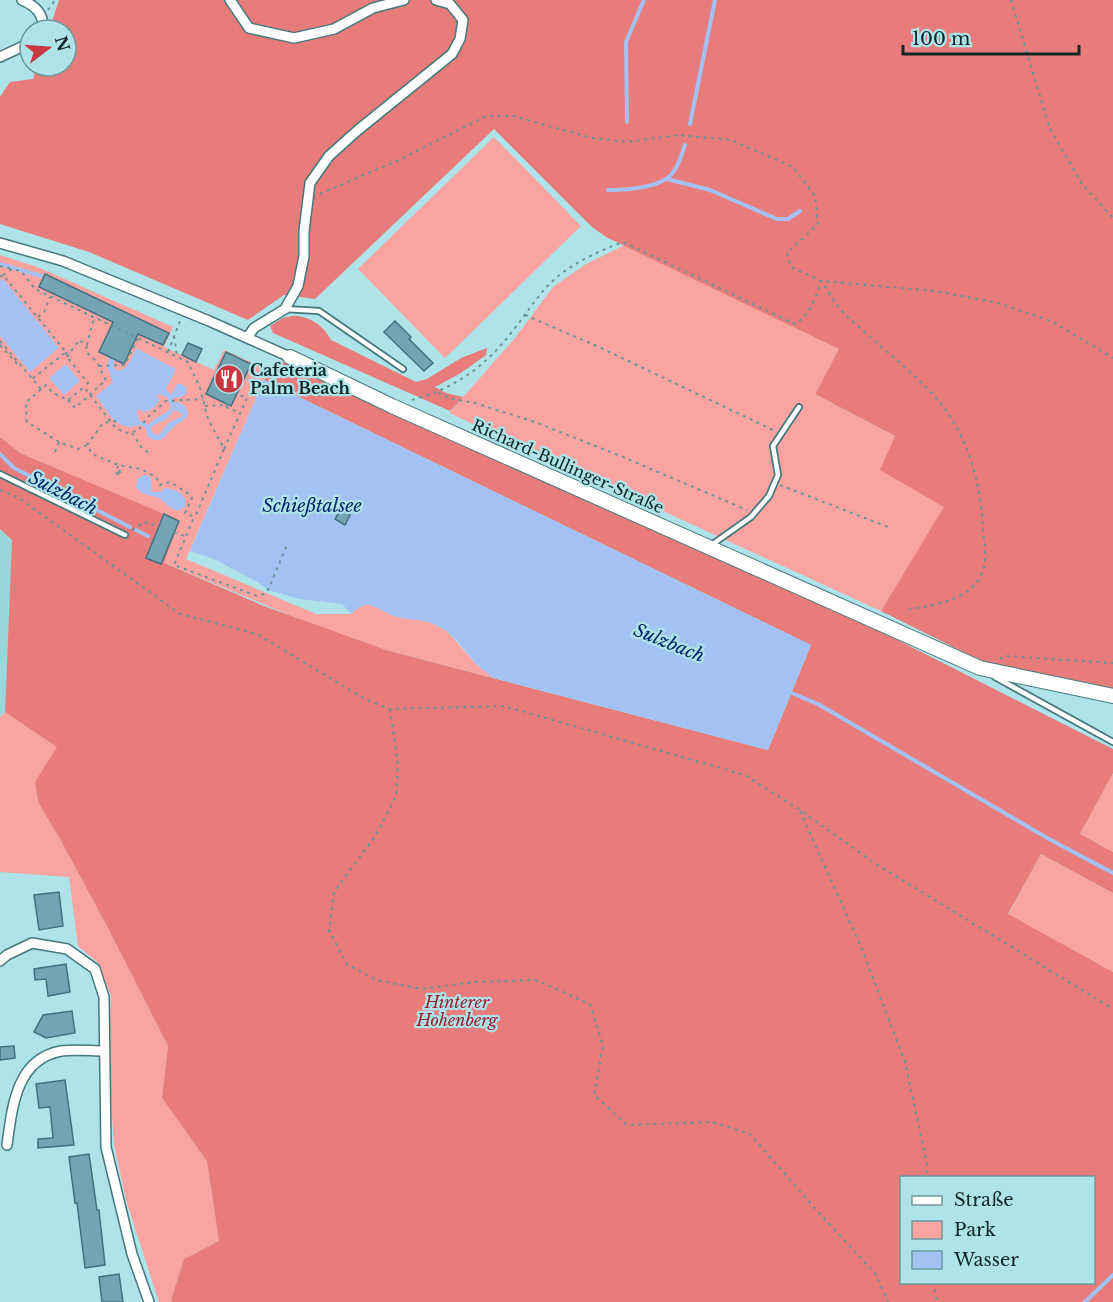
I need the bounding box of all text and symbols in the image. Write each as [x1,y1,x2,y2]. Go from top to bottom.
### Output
north arrow [18,18,78,78]
scale bar [903,18,1078,56]
text: 100 m [912,28,970,50]
text: N [51,33,74,54]
place label: Cafeteria Palm Beach [250,360,350,398]
restaurant icon: Cafeteria Palm Beach [213,363,245,395]
street label: Richard-Bullinger-Straße [469,415,667,517]
water label: Sulzbach [25,466,101,520]
water label: Schießtalsee [262,495,362,517]
water label: Sulzbach [630,619,708,667]
park label: Hinterer Hohenberg [416,992,499,1030]
legend [900,1176,1095,1284]
text: Straße [954,1189,1014,1211]
text: Park [954,1219,996,1241]
text: Wasser [953,1249,1019,1271]

